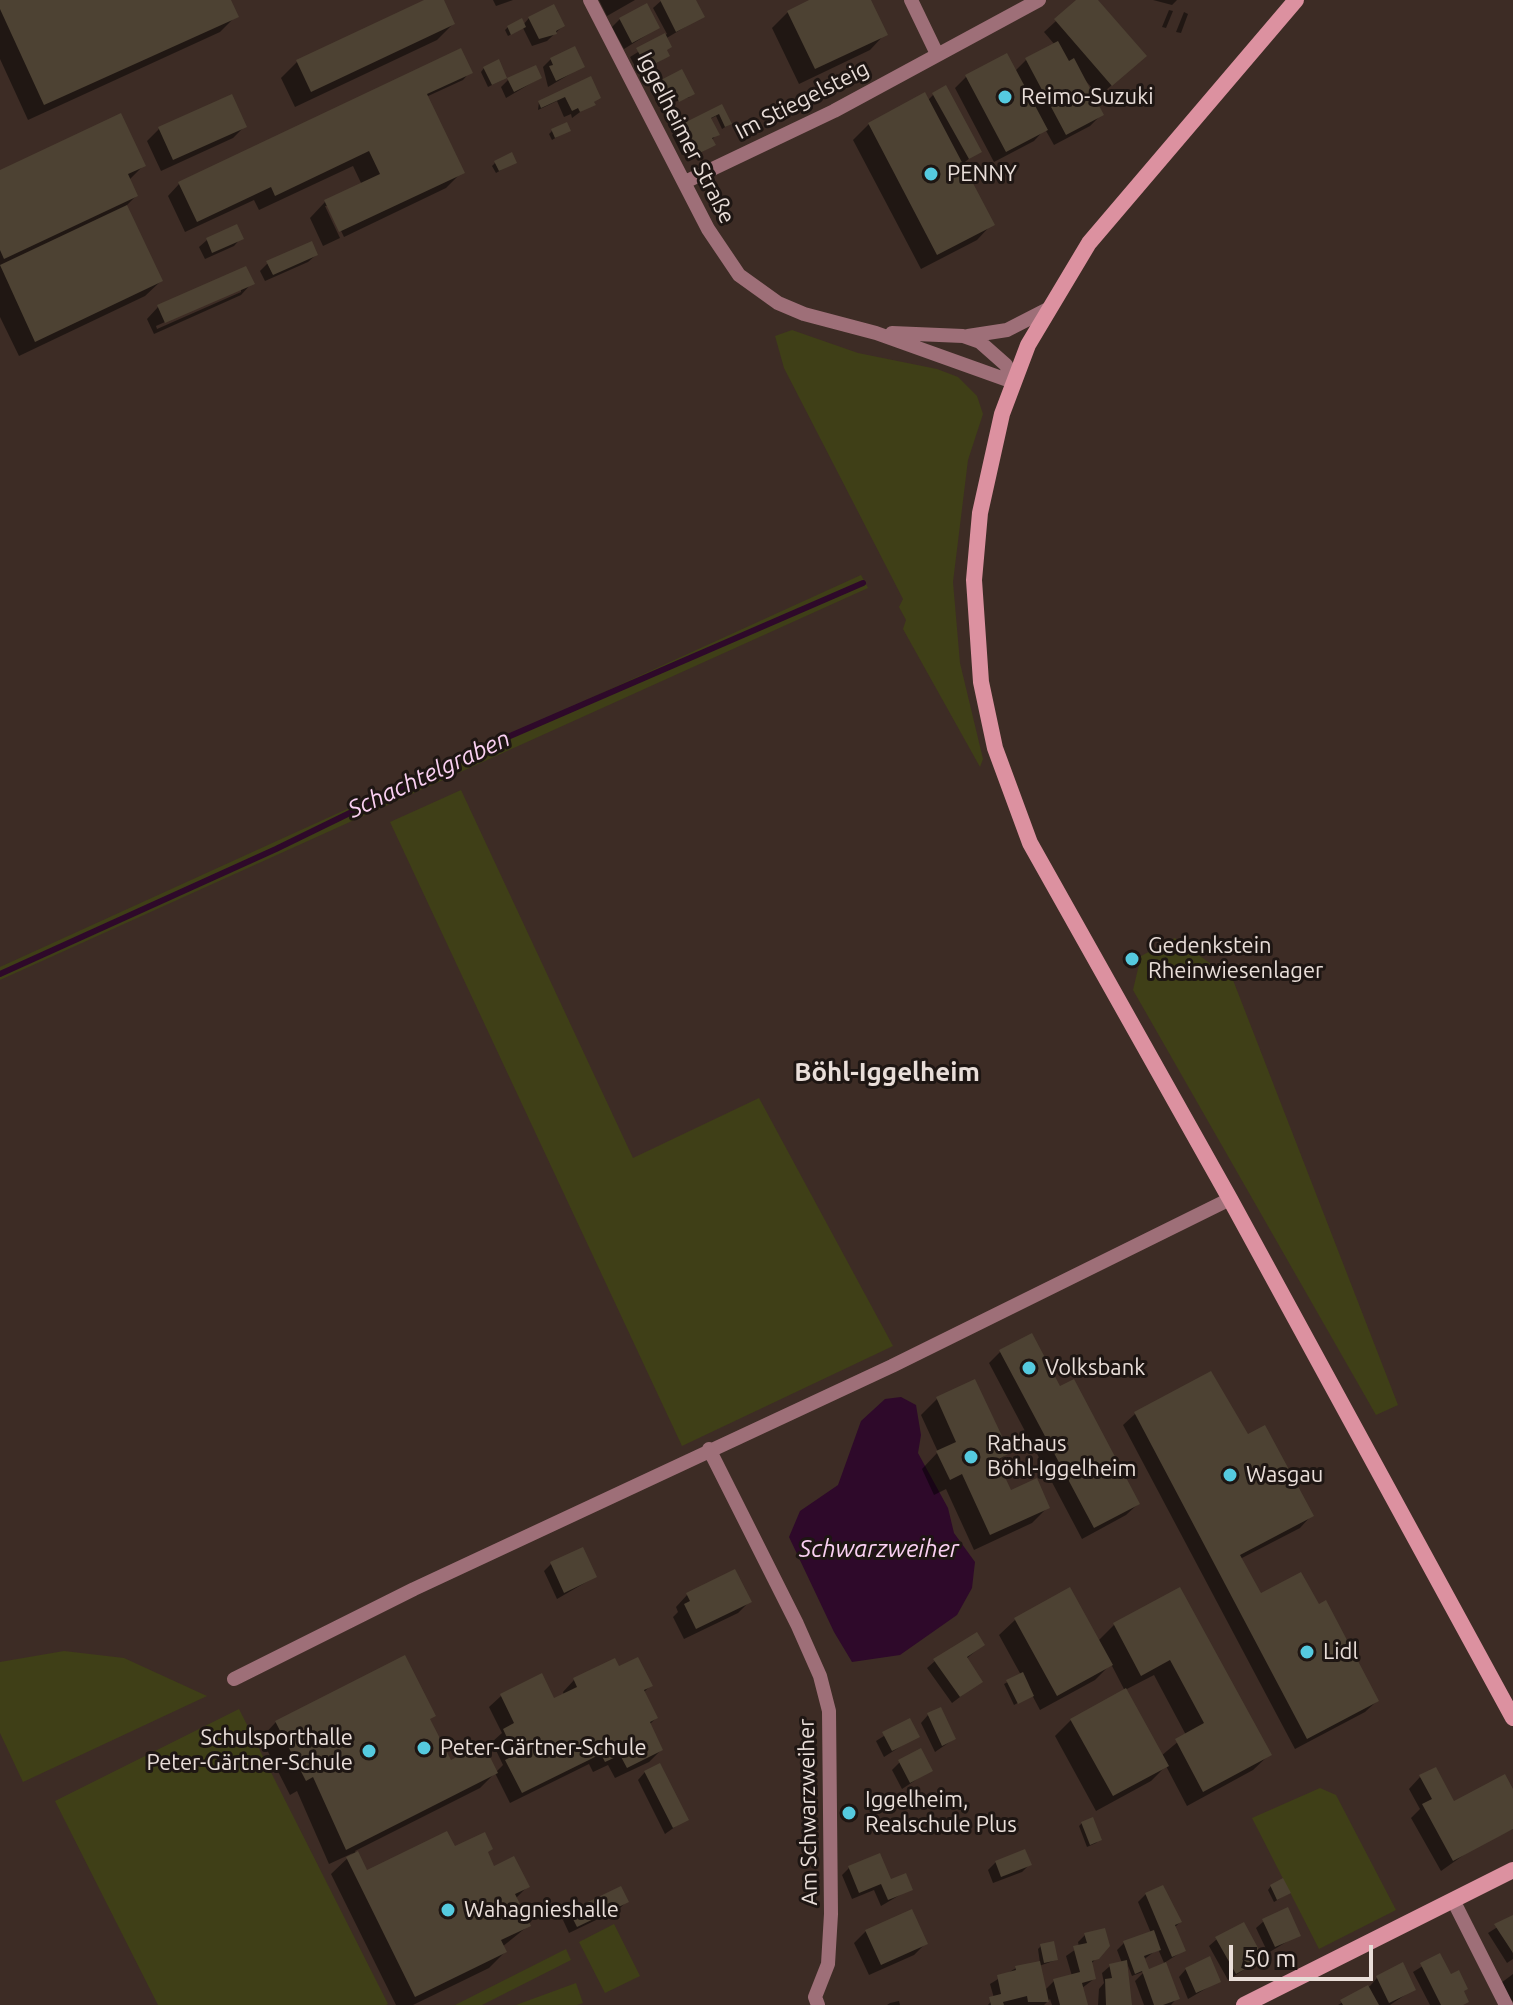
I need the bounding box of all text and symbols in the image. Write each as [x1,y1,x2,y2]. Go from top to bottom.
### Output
street label: Iggelheimer Straße [631,48,741,228]
street label: Im Stiegelsteig [731,55,873,145]
place label: Reimo-Suzuki [1021,84,1154,110]
marker: Reimo-Suzuki [996,88,1014,106]
place label: PENNY [947,161,1017,187]
marker: PENNY [922,165,940,183]
water label: Schachtelgraben [343,724,515,824]
place label: Gedenkstein Rheinwiesenlager [1148,933,1323,984]
marker: Gedenkstein Rheinwiesenlager [1123,950,1141,968]
district label: Böhl-Iggelheim [794,1056,980,1088]
place label: Volksbank [1045,1355,1145,1381]
marker: Volksbank [1020,1359,1038,1377]
place label: Rathaus Böhl-Iggelheim [987,1431,1136,1482]
marker: Rathaus Böhl-Iggelheim [962,1448,980,1466]
place label: Wasgau [1246,1462,1323,1488]
marker: Wasgau [1221,1466,1239,1484]
water label: Schwarzweiher [799,1535,959,1563]
place label: Lidl [1323,1639,1358,1665]
marker: Lidl [1298,1643,1316,1661]
street label: Am Schwarzweiher [793,1718,823,1906]
place label: Schulsporthalle Peter-Gärtner-Schule [146,1725,353,1776]
place label: Peter-Gärtner-Schule [440,1735,647,1761]
marker: Peter-Gärtner-Schule [415,1739,433,1757]
marker: Schulsporthalle Peter-Gärtner-Schule [360,1742,378,1760]
place label: Iggelheim, Realschule Plus [865,1787,1017,1838]
marker: Iggelheim, Realschule Plus [840,1804,858,1822]
place label: Wahagnieshalle [464,1897,619,1923]
marker: Wahagnieshalle [439,1901,457,1919]
scale bar [1233,1929,1377,1979]
text: 50 m [1243,1945,1296,1972]

